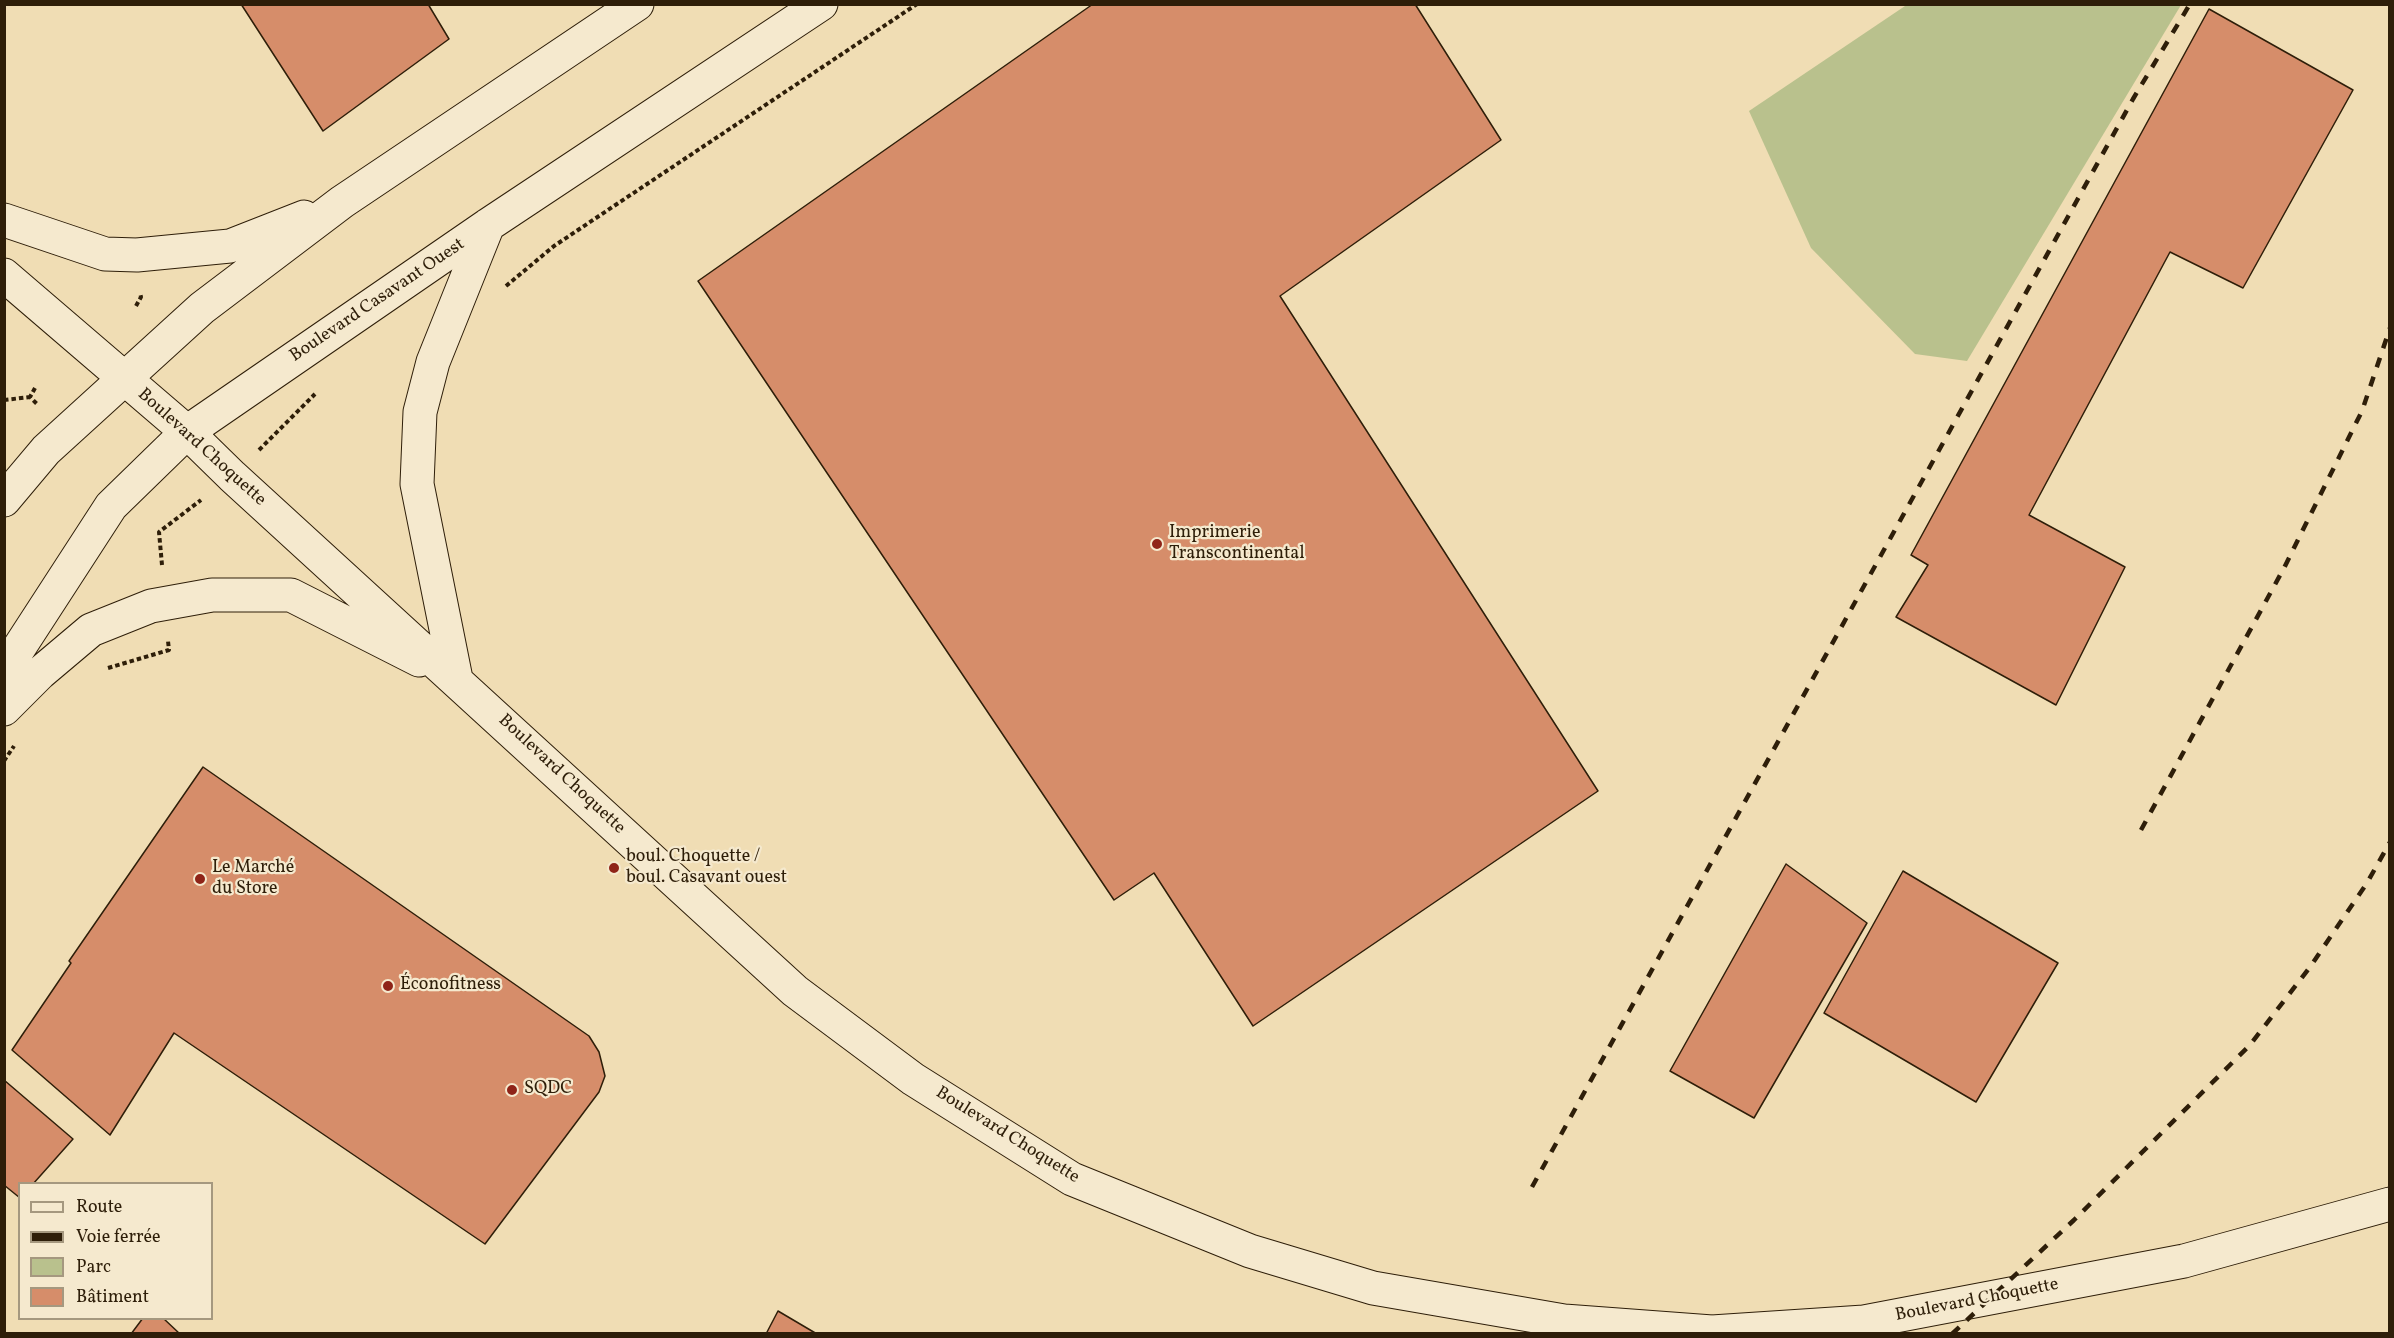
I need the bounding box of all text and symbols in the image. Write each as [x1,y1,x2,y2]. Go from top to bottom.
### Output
street label: Boulevard Casavant Ouest [286,234,470,368]
street label: Boulevard Choquette [132,384,270,512]
place label: Imprimerie Transcontinental [1169,523,1305,566]
marker: Imprimerie Transcontinental [1150,537,1164,551]
street label: Boulevard Choquette [493,711,629,839]
place label: boul. Choquette / boul. Casavant ouest [626,847,787,890]
place label: Le Marché du Store [212,858,294,900]
marker: boul. Choquette / boul. Casavant ouest [607,861,621,875]
marker: Le Marché du Store [193,872,207,886]
place label: Éconofitness [400,975,501,997]
marker: Éconofitness [381,979,395,993]
place label: SQDC [524,1079,572,1101]
marker: SQDC [505,1083,519,1097]
street label: Boulevard Choquette [931,1083,1083,1189]
legend [18,1182,213,1320]
text: Route [76,1195,122,1220]
text: Voie ferrée [76,1225,161,1250]
text: Parc [76,1255,111,1280]
street label: Boulevard Choquette [1894,1275,2060,1327]
text: Bâtiment [76,1285,149,1310]

